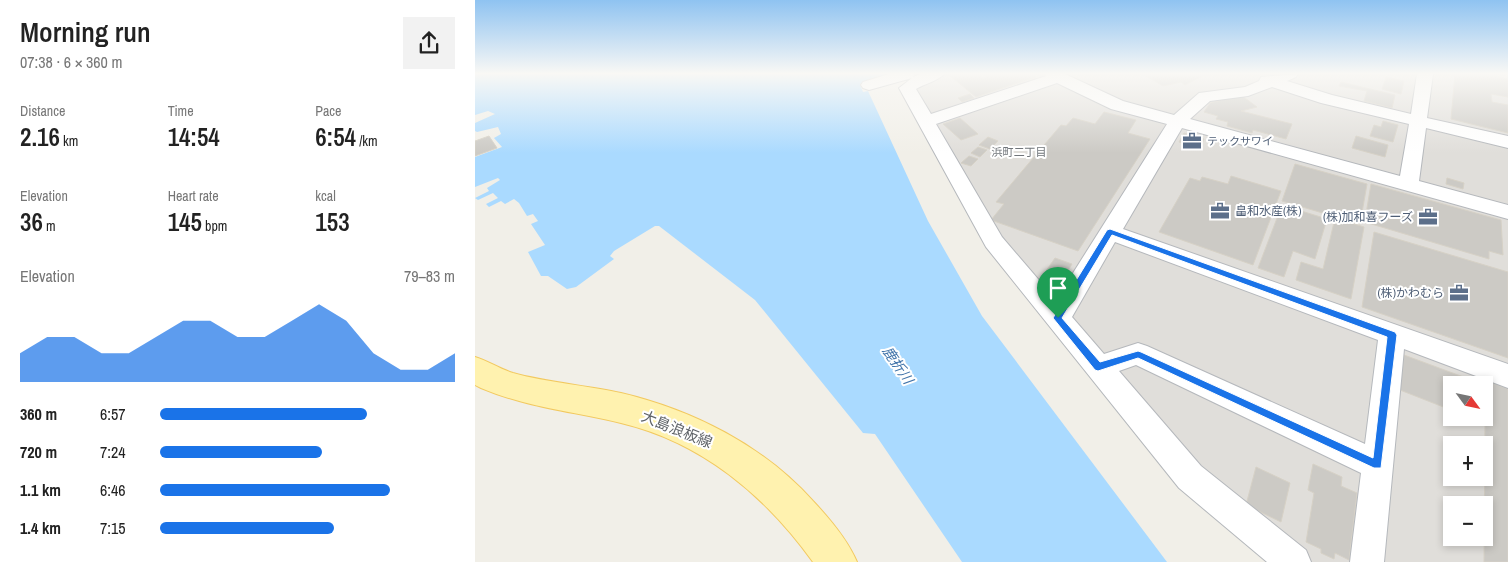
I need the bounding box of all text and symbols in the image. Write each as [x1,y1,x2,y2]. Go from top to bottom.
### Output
text: Morning run [20,13,151,51]
button: share [403,17,455,69]
text: 07:38 · 6 × 360 m [20,51,123,73]
text: Distance [20,102,65,120]
text: Time [168,102,194,120]
text: Pace [315,102,342,120]
text: 2.16 [20,120,60,154]
text: 14:54 [168,120,220,154]
text: 6:54 [315,120,356,154]
office icon: テックサワイ [1181,130,1203,152]
text: km [60,132,78,150]
text: /km [356,132,378,150]
place label: テックサワイ [1207,134,1273,148]
district label: 浜町二丁目 [992,145,1047,159]
text: Elevation [20,187,68,205]
text: Heart rate [168,187,219,205]
text: kcal [315,187,336,205]
office icon: 畠和水産(株) [1209,200,1231,222]
place label: 畠和水産(株) [1235,203,1302,219]
text: 36 [20,205,43,239]
text: 145 [168,205,202,239]
text: 153 [315,205,350,239]
office icon: (株)加和喜フーズ [1417,206,1439,228]
place label: (株)加和喜フーズ [1323,209,1413,225]
text: m [43,217,56,235]
text: bpm [202,217,227,235]
text: Elevation [20,265,75,287]
text: 79–83 m [404,265,455,287]
pin [1037,267,1079,318]
icon: arrive [1044,274,1072,302]
office icon: (株)かわむら [1448,282,1470,304]
place label: (株)かわむら [1377,285,1444,301]
water label: 鹿折川 [879,343,918,389]
north arrow [1443,376,1493,426]
map controls [1443,376,1493,546]
text: 360 m [20,403,57,425]
text: 6:57 [100,403,126,425]
street label: 大島浪板線 [638,405,716,453]
button: + [1443,436,1493,486]
text: 720 m [20,441,57,463]
text: 7:24 [100,441,126,463]
text: 1.1 km [20,479,61,501]
text: 6:46 [100,479,126,501]
button: − [1443,496,1493,546]
text: 1.4 km [20,517,61,539]
text: 7:15 [100,517,126,539]

